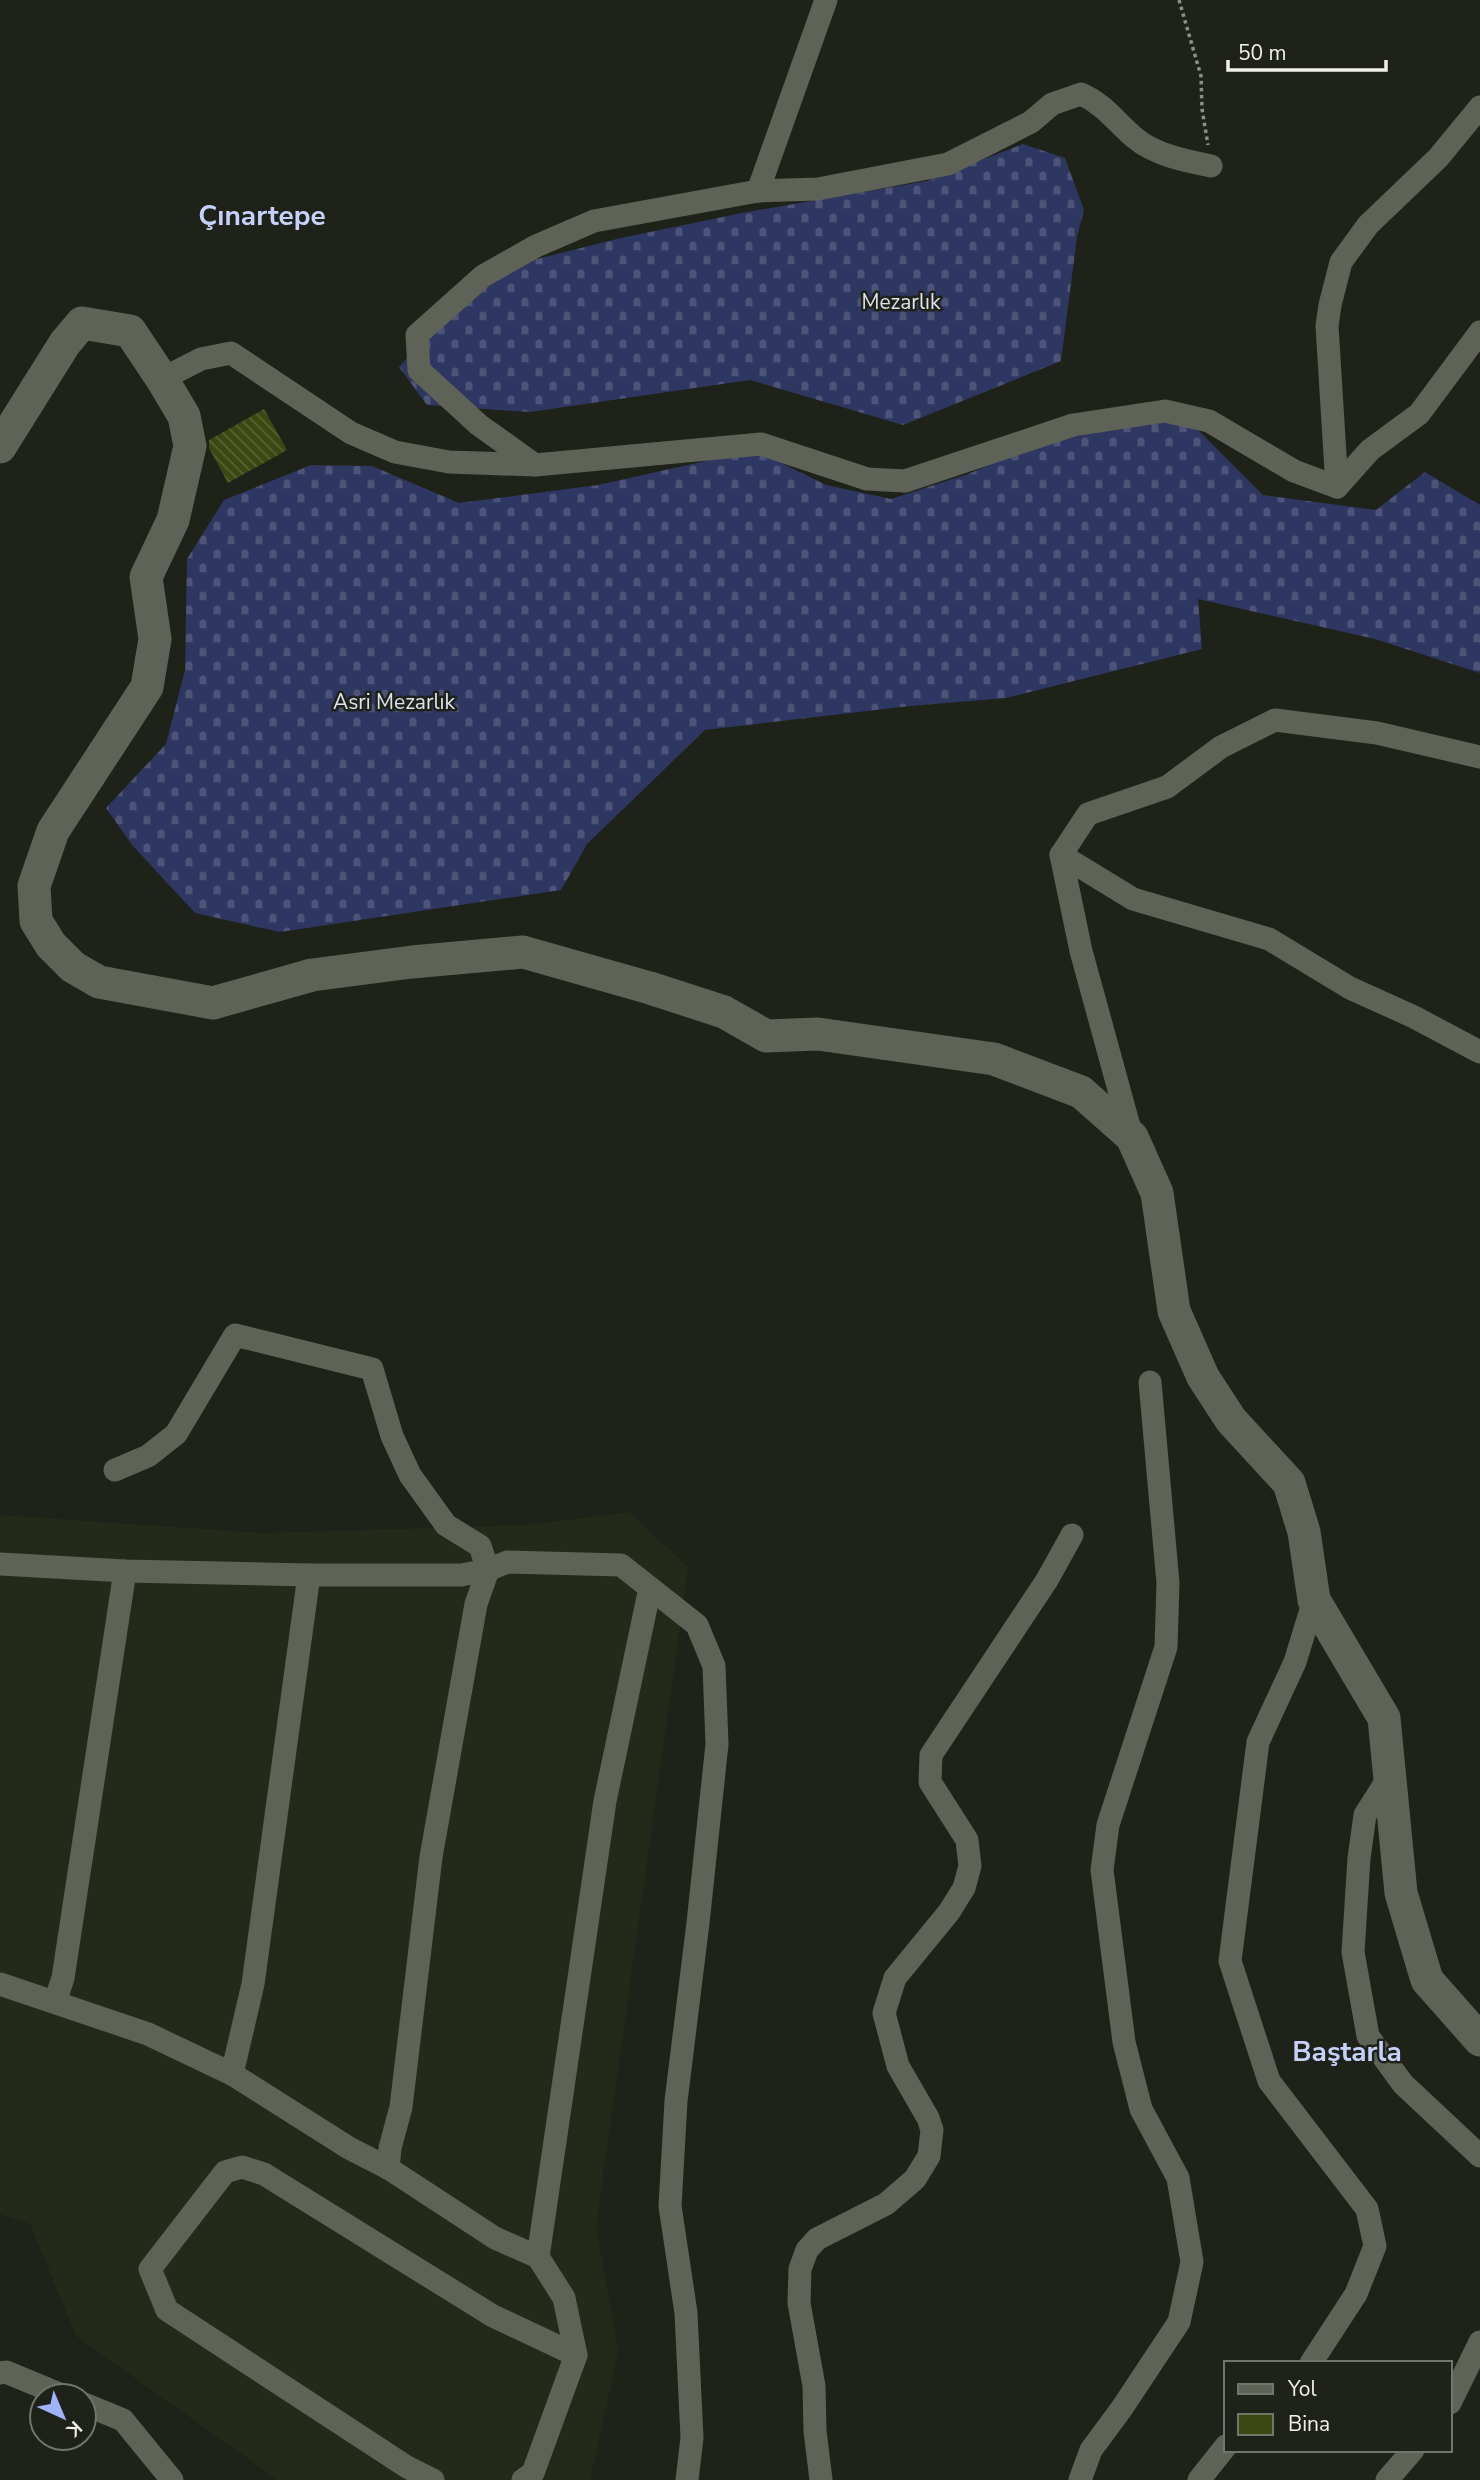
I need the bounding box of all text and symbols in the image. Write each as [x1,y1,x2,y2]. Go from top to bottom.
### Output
scale bar [1228,28,1386,72]
text: 50 m [1238,39,1287,67]
district label: Çınartepe [198,197,326,235]
park label: Mezarlık [862,288,941,316]
park label: Asri Mezarlık [333,688,455,716]
district label: Baştarla [1292,2033,1402,2071]
legend [1224,2361,1452,2452]
text: Yol [1287,2375,1318,2403]
north arrow [28,2382,98,2452]
text: Bina [1288,2410,1330,2438]
text: K [60,2415,88,2443]

